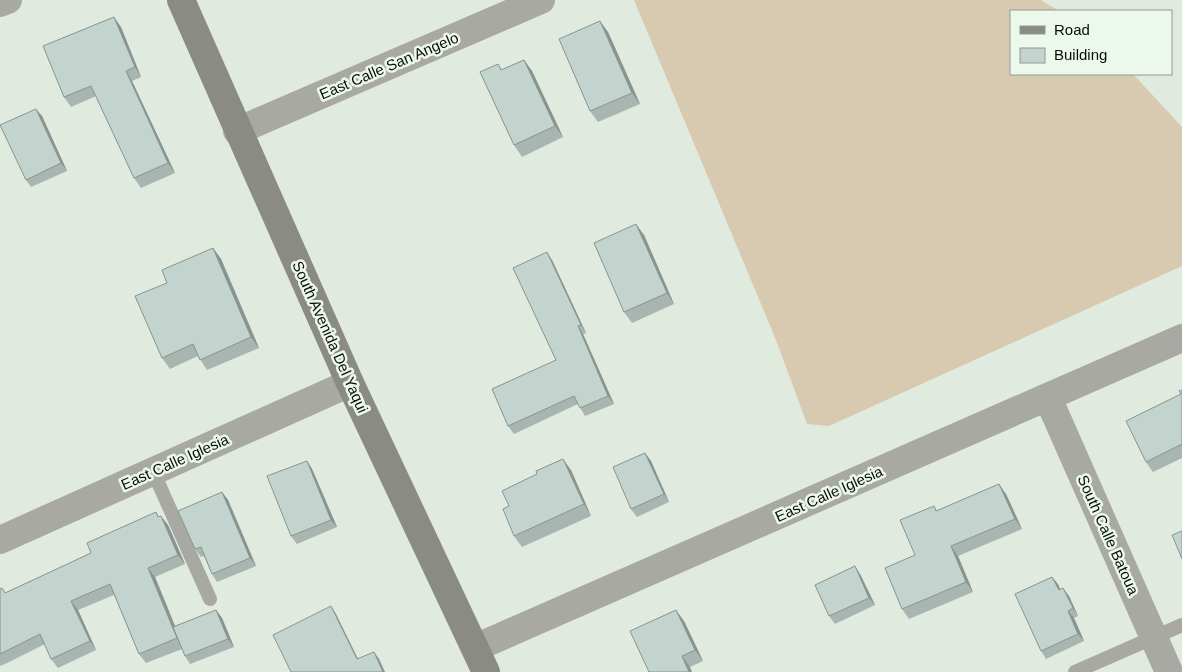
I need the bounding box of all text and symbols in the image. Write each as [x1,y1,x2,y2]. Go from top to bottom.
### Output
legend [1010,10,1172,75]
text: Road [1054,21,1090,38]
street label: East Calle San Angelo [317,29,461,103]
text: Building [1054,46,1107,63]
street label: South Avenida Del Yaqui [289,258,372,415]
street label: East Calle Iglesia [118,430,232,493]
street label: East Calle Iglesia [772,462,886,525]
street label: South Calle Batoua [1074,472,1143,598]

